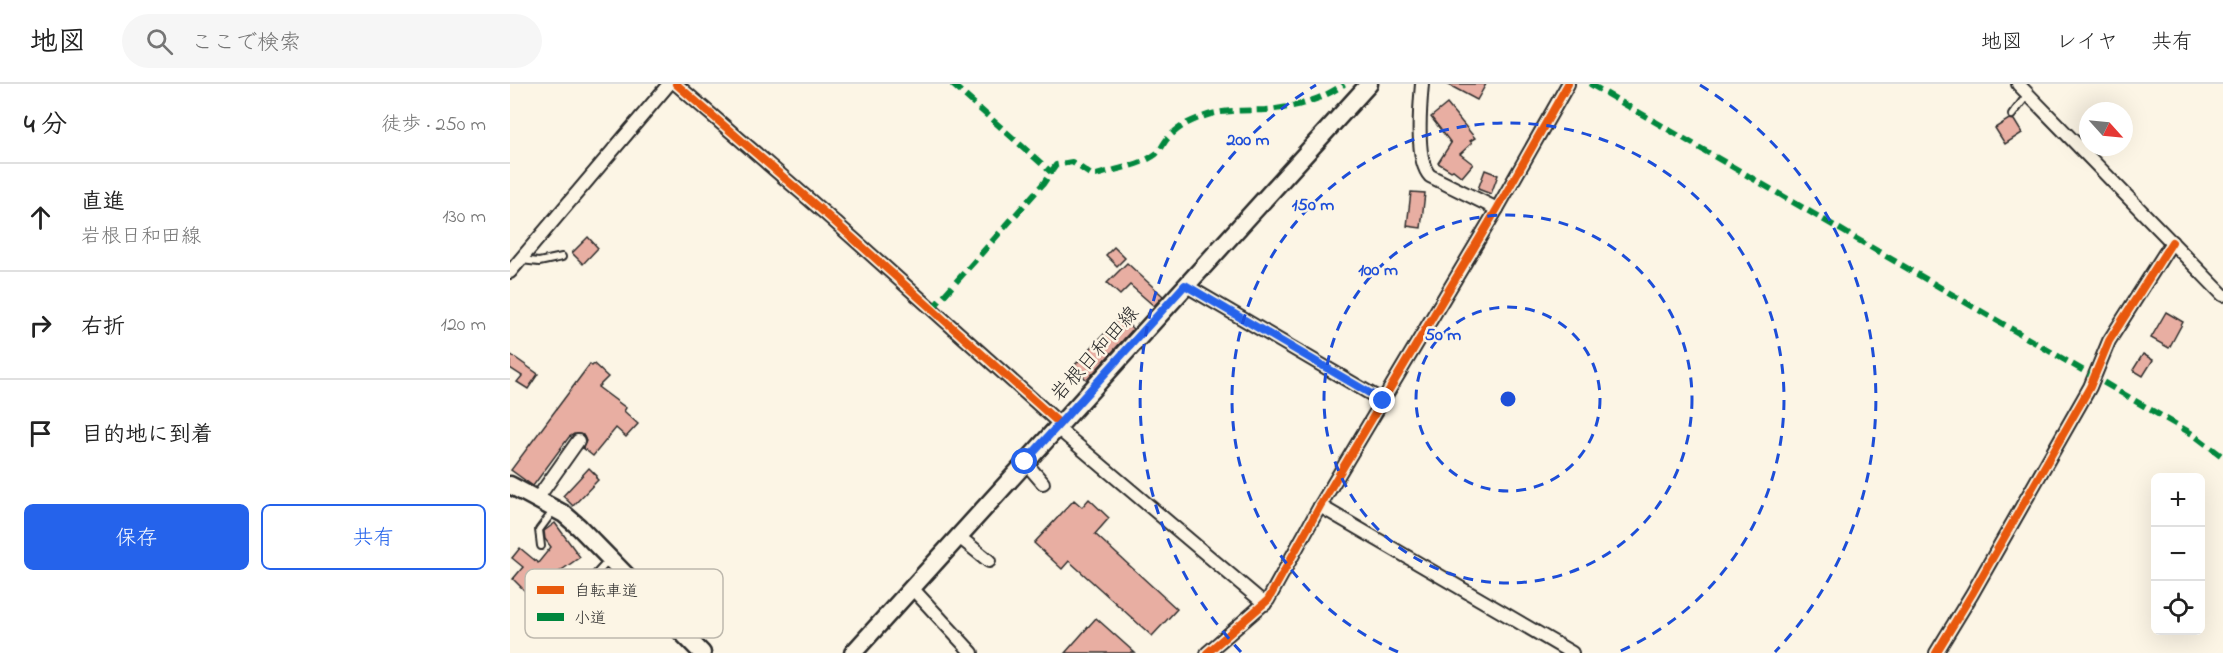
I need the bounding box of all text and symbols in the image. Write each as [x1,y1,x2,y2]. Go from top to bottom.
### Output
search box [122,14,542,68]
text: 地図 [30,23,86,64]
icon: search [143,25,176,58]
text: ここで検索 [191,28,301,60]
text: 地図 [1981,28,2023,58]
text: レイヤ [2056,28,2118,58]
text: 共有 [2151,28,2193,58]
north arrow [2079,102,2133,156]
text: 4 分 [24,107,67,145]
text: 徒歩 · 250 m [381,111,486,140]
text: 200 m [1226,128,1270,154]
text: 直進 [81,187,125,219]
text: 150 m [1292,193,1334,219]
icon: ahead [24,201,57,234]
text: 130 m [442,203,486,232]
text: 岩根日和田線 [81,223,201,252]
text: 100 m [1358,258,1398,284]
street label: 岩根日和田線 [1045,300,1147,409]
icon: right [24,309,57,342]
text: 120 m [441,311,486,340]
text: 右折 [81,312,125,344]
text: 50 m [1425,323,1461,349]
route end [1369,387,1395,413]
centre of rings [1498,389,1518,409]
icon: arrive [24,417,57,450]
text: 目的地に到着 [81,420,213,452]
route start [1011,448,1037,474]
map controls [2151,473,2205,635]
button: + [2151,473,2205,527]
button: 保存 [24,504,249,570]
button: 共有 [261,504,486,570]
button: − [2151,527,2205,581]
legend [525,569,723,638]
text: 自転車道 [574,580,638,604]
button: locate [2151,581,2205,635]
text: 小道 [574,607,606,631]

